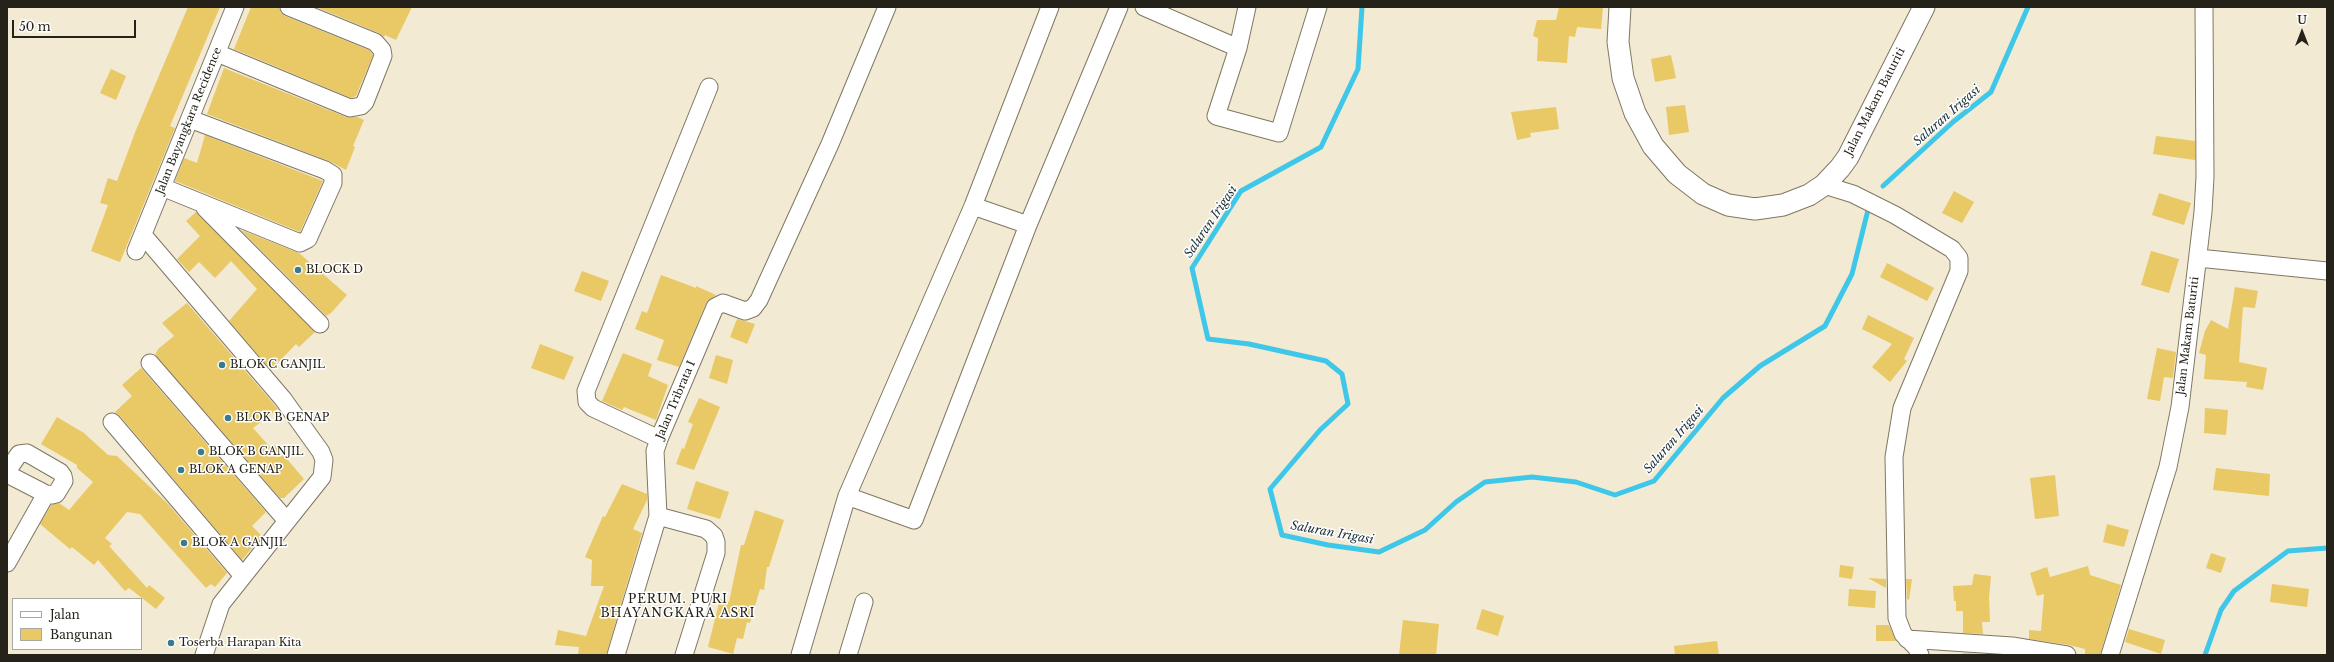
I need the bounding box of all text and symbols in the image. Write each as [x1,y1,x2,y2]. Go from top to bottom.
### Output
scale bar [14,12,138,38]
north arrow [2282,12,2322,52]
text: U [2297,13,2307,27]
text: 50 m [19,19,51,34]
street label: Jalan Bayangkara Recidence [153,46,225,196]
street label: Jalan Makam Baturiti [1842,46,1908,158]
water label: Saluran Irigasi [1910,83,1984,149]
water label: Saluran Irigasi [1181,183,1241,261]
place label: BLOCK D [306,263,363,277]
marker: BLOCK D [293,265,303,275]
street label: Jalan Makam Baturiti [2174,276,2202,396]
place label: BLOK C GANJIL [230,358,325,372]
street label: Jalan Tribrata I [654,359,698,441]
marker: BLOK C GANJIL [217,360,227,370]
water label: Saluran Irigasi [1641,403,1707,477]
place label: BLOK B GENAP [236,411,329,425]
marker: BLOK B GENAP [223,413,233,423]
place label: BLOK B GANJIL [209,445,304,459]
marker: BLOK B GANJIL [196,447,206,457]
place label: BLOK A GENAP [189,463,282,477]
marker: BLOK A GENAP [176,465,186,475]
water label: Saluran Irigasi [1289,519,1375,547]
place label: BLOK A GANJIL [192,536,287,550]
marker: BLOK A GANJIL [179,538,189,548]
district label: PERUM. PURI BHAYANGKARA ASRI [600,593,756,621]
legend [12,598,142,650]
text: Jalan [50,607,80,622]
text: Bangunan [50,627,113,642]
place label: Toserba Harapan Kita [179,636,301,650]
marker: Toserba Harapan Kita [166,638,176,648]

